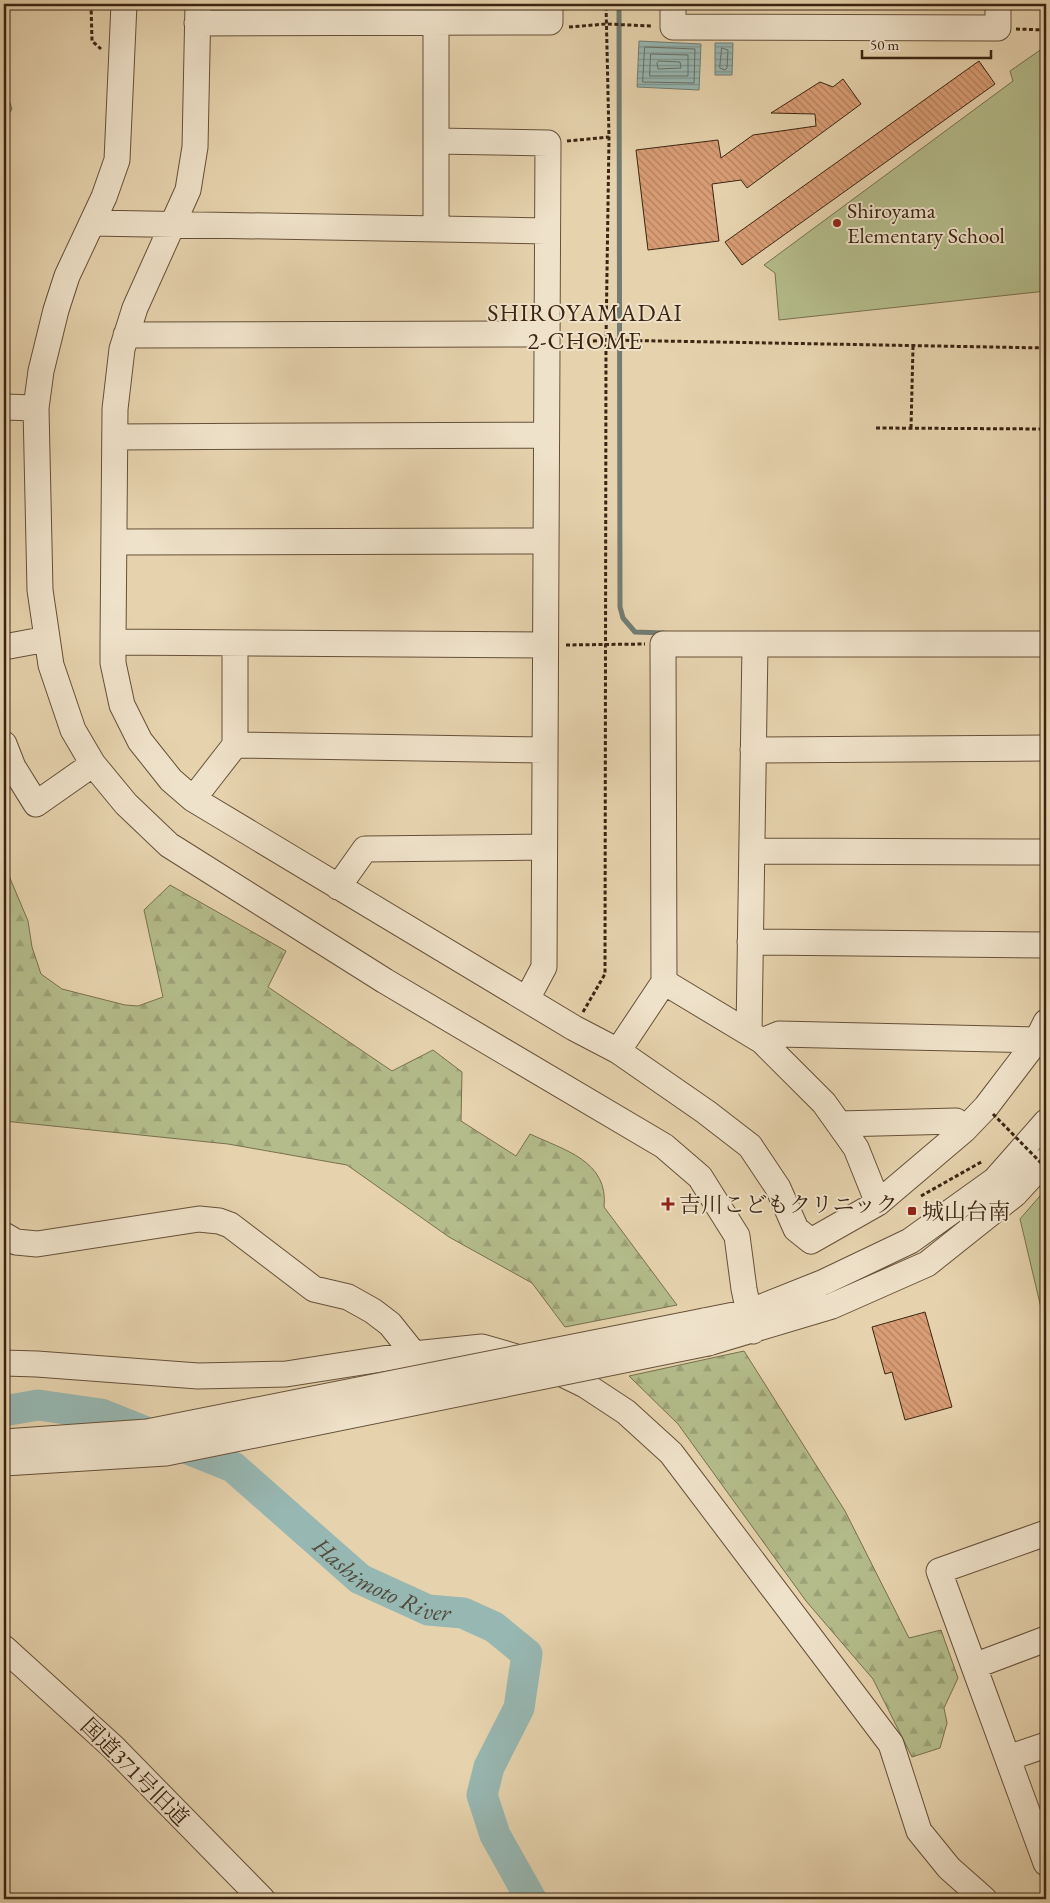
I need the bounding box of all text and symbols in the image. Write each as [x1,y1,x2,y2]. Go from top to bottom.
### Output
scale bar [862,28,991,60]
text: 50 m [870,35,899,54]
place label: Shiroyama Elementary School [847,196,1005,250]
marker: Shiroyama Elementary School [831,217,843,229]
district label: SHIROYAMADAI 2-CHOME [487,297,683,356]
place label: 吉川こどもクリニック [679,1190,898,1219]
marker: 吉川こどもクリニック [661,1197,675,1211]
place label: 城山台南 [922,1197,1010,1226]
marker: 城山台南 [906,1205,918,1217]
water label: Hashimoto River [306,1529,454,1628]
street label: 国道371号旧道 [75,1712,195,1832]

